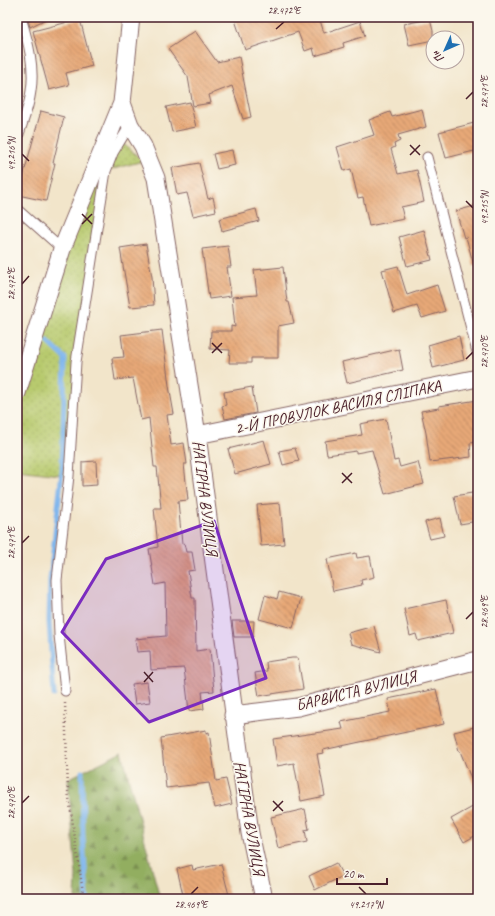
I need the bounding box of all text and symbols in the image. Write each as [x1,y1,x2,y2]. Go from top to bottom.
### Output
text: 28.472°E [268,4,302,17]
north arrow [425,30,465,70]
text: Пн [428,47,447,66]
text: 28.471°E [478,74,491,108]
text: 49.216°N [5,135,18,171]
text: 49.215°N [478,189,491,225]
text: 28.472°E [5,266,18,300]
text: 28.470°E [478,334,491,368]
street label: 2-Й ПРОВУЛОК ВАСИЛЯ СЛІПАКА [233,375,444,439]
street label: НАГІРНА ВУЛИЦЯ [188,439,222,559]
text: 28.471°E [5,525,18,559]
text: 28.469°E [478,594,491,628]
street label: БАРВИСТА ВУЛИЦЯ [294,666,421,716]
street label: НАГІРНА ВУЛИЦЯ [229,759,269,879]
text: 28.470°E [5,785,18,819]
scale bar [337,860,387,886]
text: 20 m [343,866,365,882]
text: 28.469°E [175,898,209,911]
text: 49.217°N [349,898,385,911]

